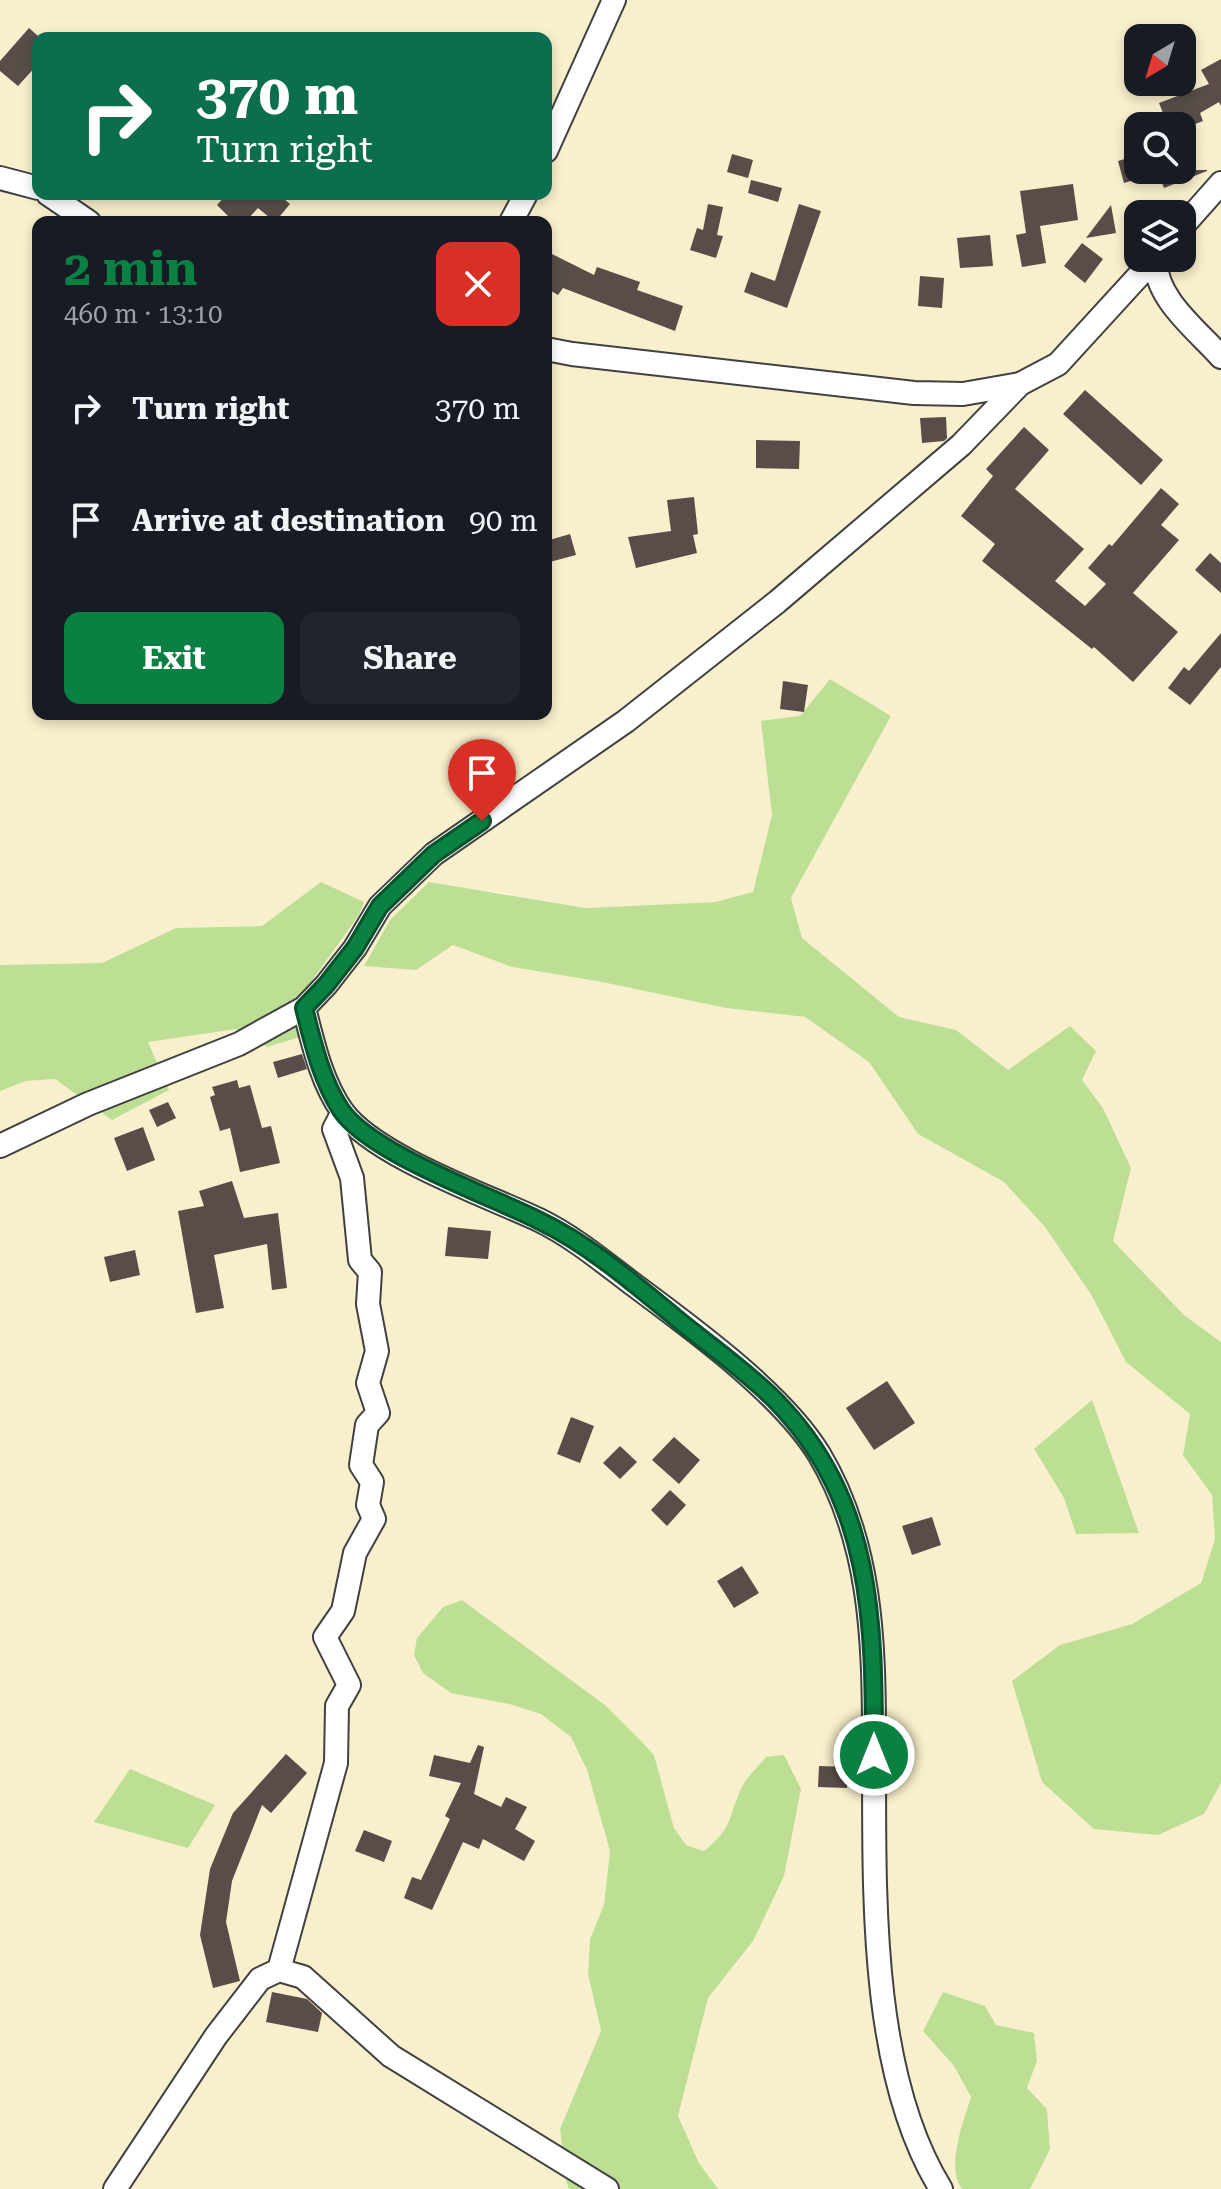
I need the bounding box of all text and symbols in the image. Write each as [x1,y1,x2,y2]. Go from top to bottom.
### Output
north arrow [1124,24,1196,96]
map controls [1124,24,1196,272]
text: 370 m [196,62,358,128]
icon: right [64,64,168,168]
button: search [1124,112,1196,184]
text: Turn right [196,129,373,171]
button: layers [1124,200,1196,272]
text: 2 min [64,241,197,297]
button: close [436,242,520,326]
text: 460 m · 13:10 [64,299,223,329]
icon: right [64,386,108,430]
text: Turn right [132,391,289,426]
text: 370 m [435,391,520,426]
icon: arrive [64,498,108,542]
text: Arrive at destination [132,503,445,538]
text: 90 m [469,503,538,538]
button: Exit [64,612,284,704]
button: Share [300,612,520,704]
pin [448,739,516,821]
icon: arrive [460,751,504,795]
position arrow [832,1713,916,1797]

